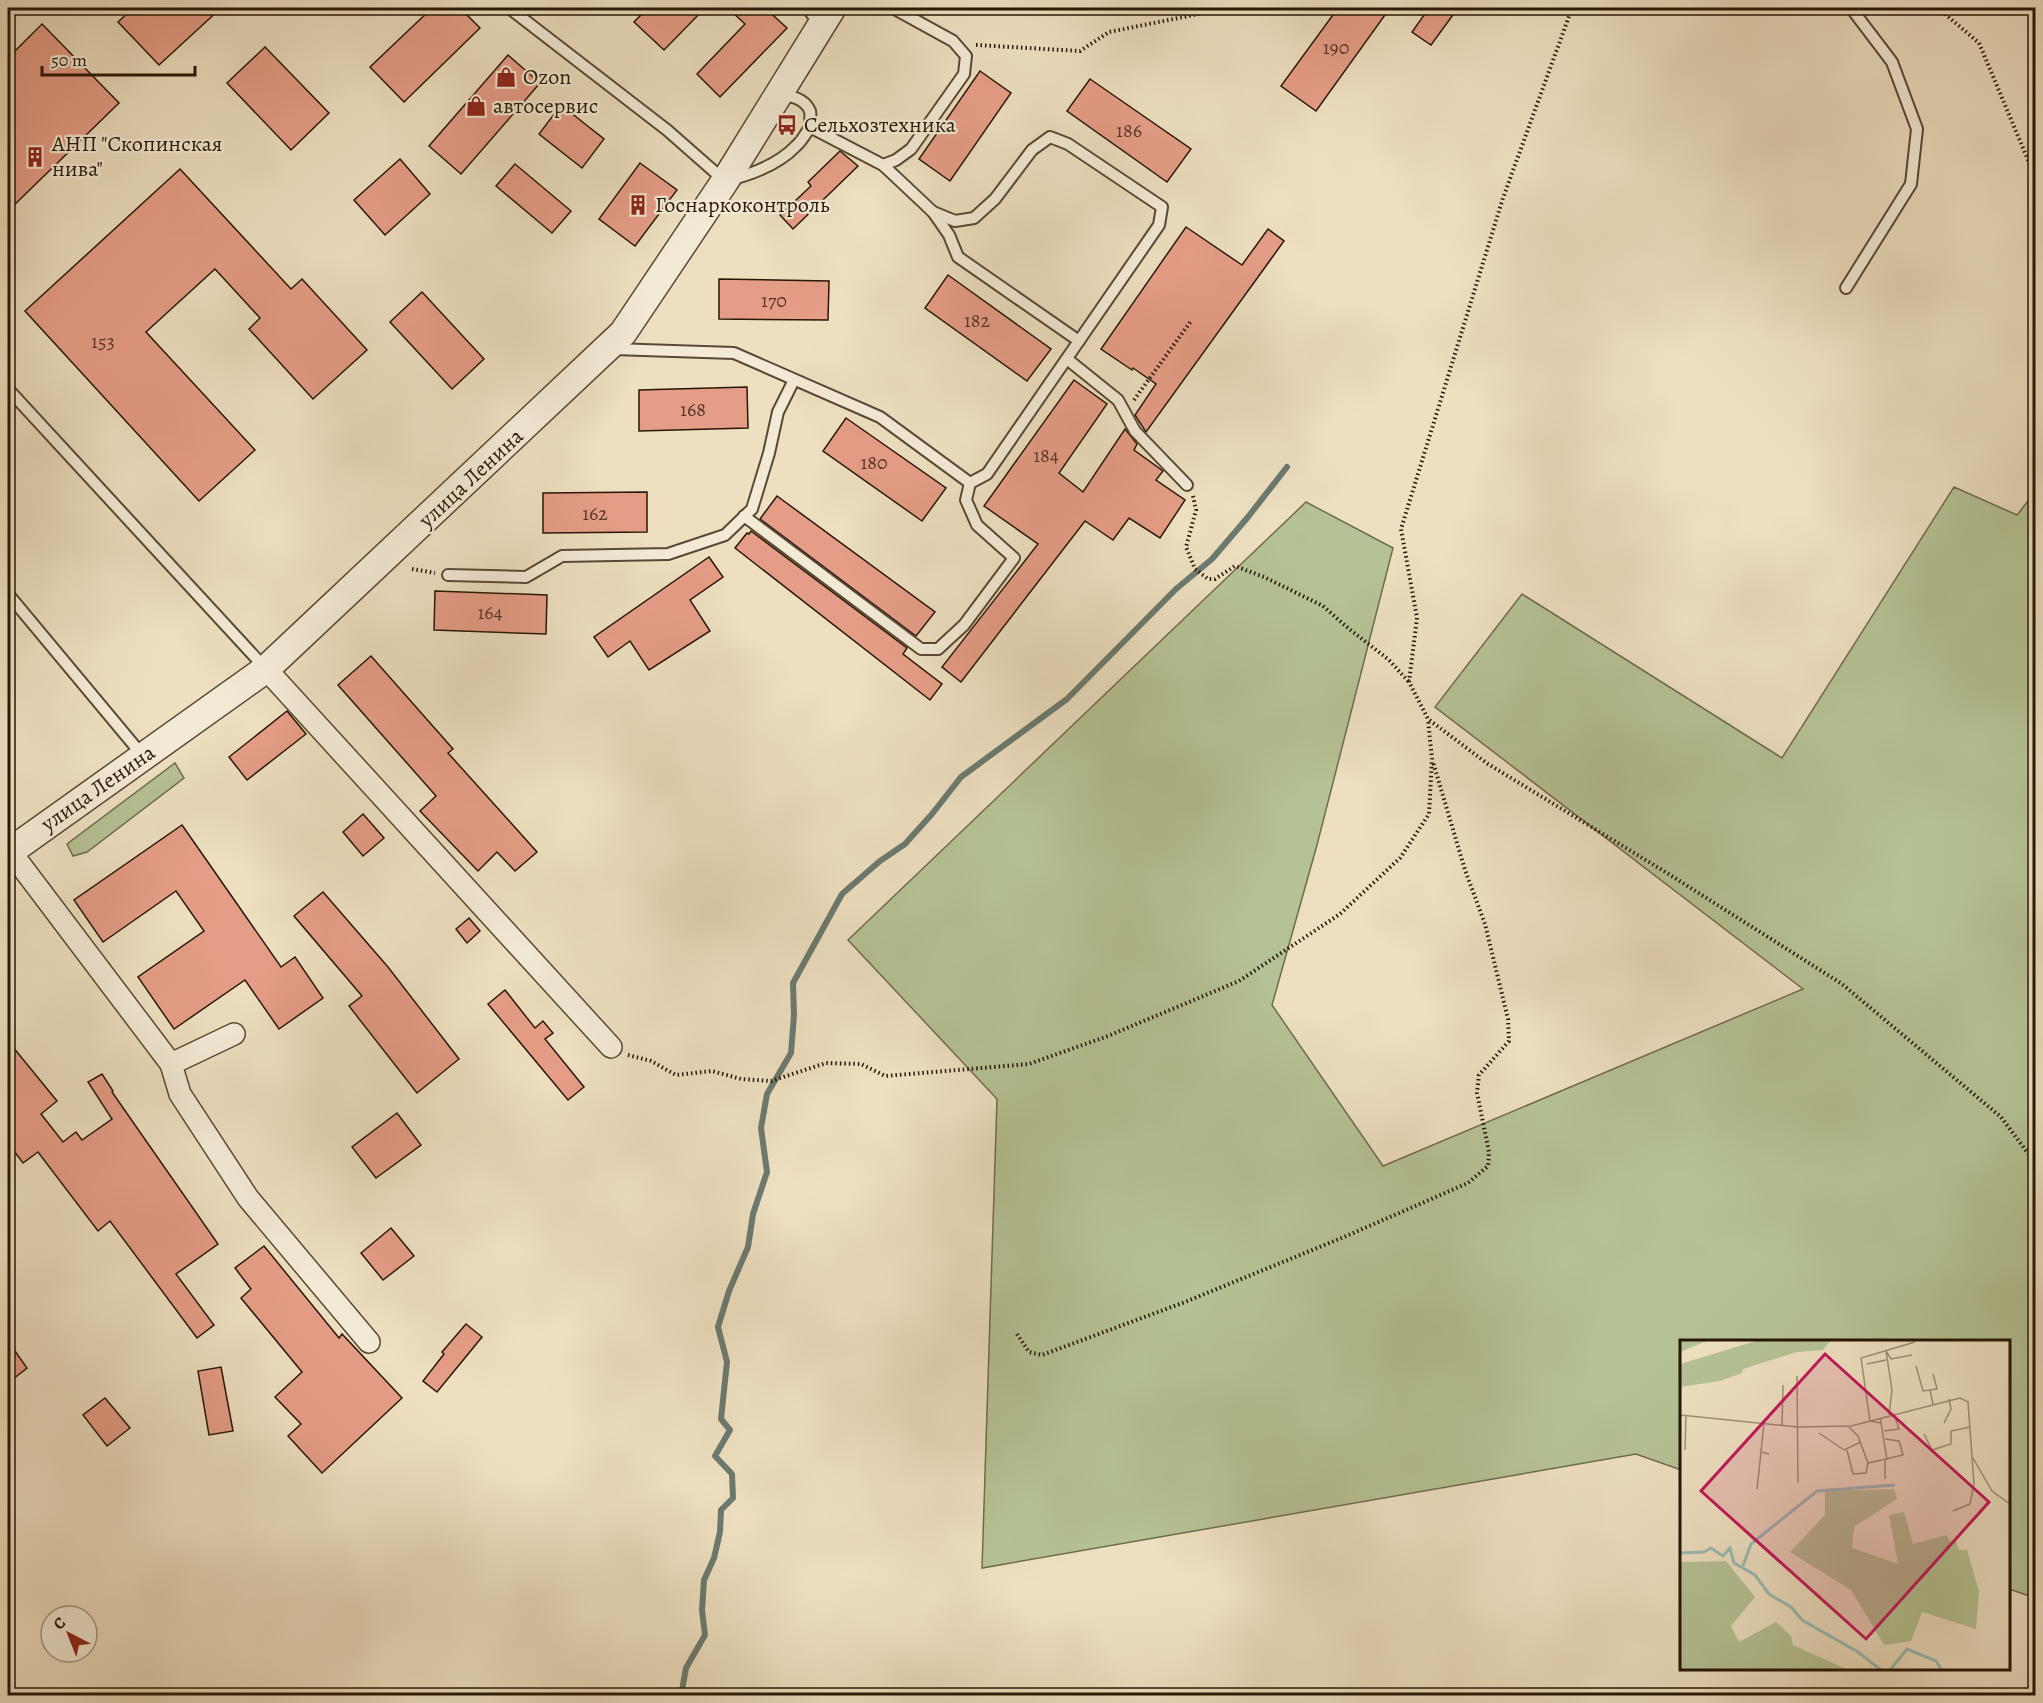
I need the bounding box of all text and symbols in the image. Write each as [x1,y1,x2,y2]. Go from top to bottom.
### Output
house number: 190 [1323,34,1349,61]
scale bar [42,39,195,77]
text: 50 m [51,48,87,72]
place label: Ozon [523,62,571,92]
shop icon: Ozon [494,65,518,89]
place label: автосервис [493,91,598,121]
shop icon: автосервис [464,94,488,118]
place label: Сельхозтехника [804,110,957,140]
bus stop icon: Сельхозтехника [775,113,799,137]
house number: 186 [1116,117,1142,144]
place label: АНП "Скопинская нива" [51,129,222,184]
building icon: АНП "Скопинская нива" [23,145,47,169]
place label: Госнаркоконтроль [655,190,830,220]
building icon: Госнаркоконтроль [626,193,650,217]
house number: 170 [761,287,787,314]
house number: 182 [964,307,991,334]
house number: 153 [91,328,115,355]
house number: 168 [680,396,706,423]
street label: улица Ленина [411,421,531,535]
house number: 184 [1033,442,1059,469]
house number: 180 [860,449,888,476]
house number: 162 [582,500,608,527]
house number: 164 [477,599,503,626]
street label: улица Ленина [34,737,162,839]
inset map [1680,1340,2010,1670]
north arrow [39,1604,99,1664]
text: С [49,1612,71,1635]

